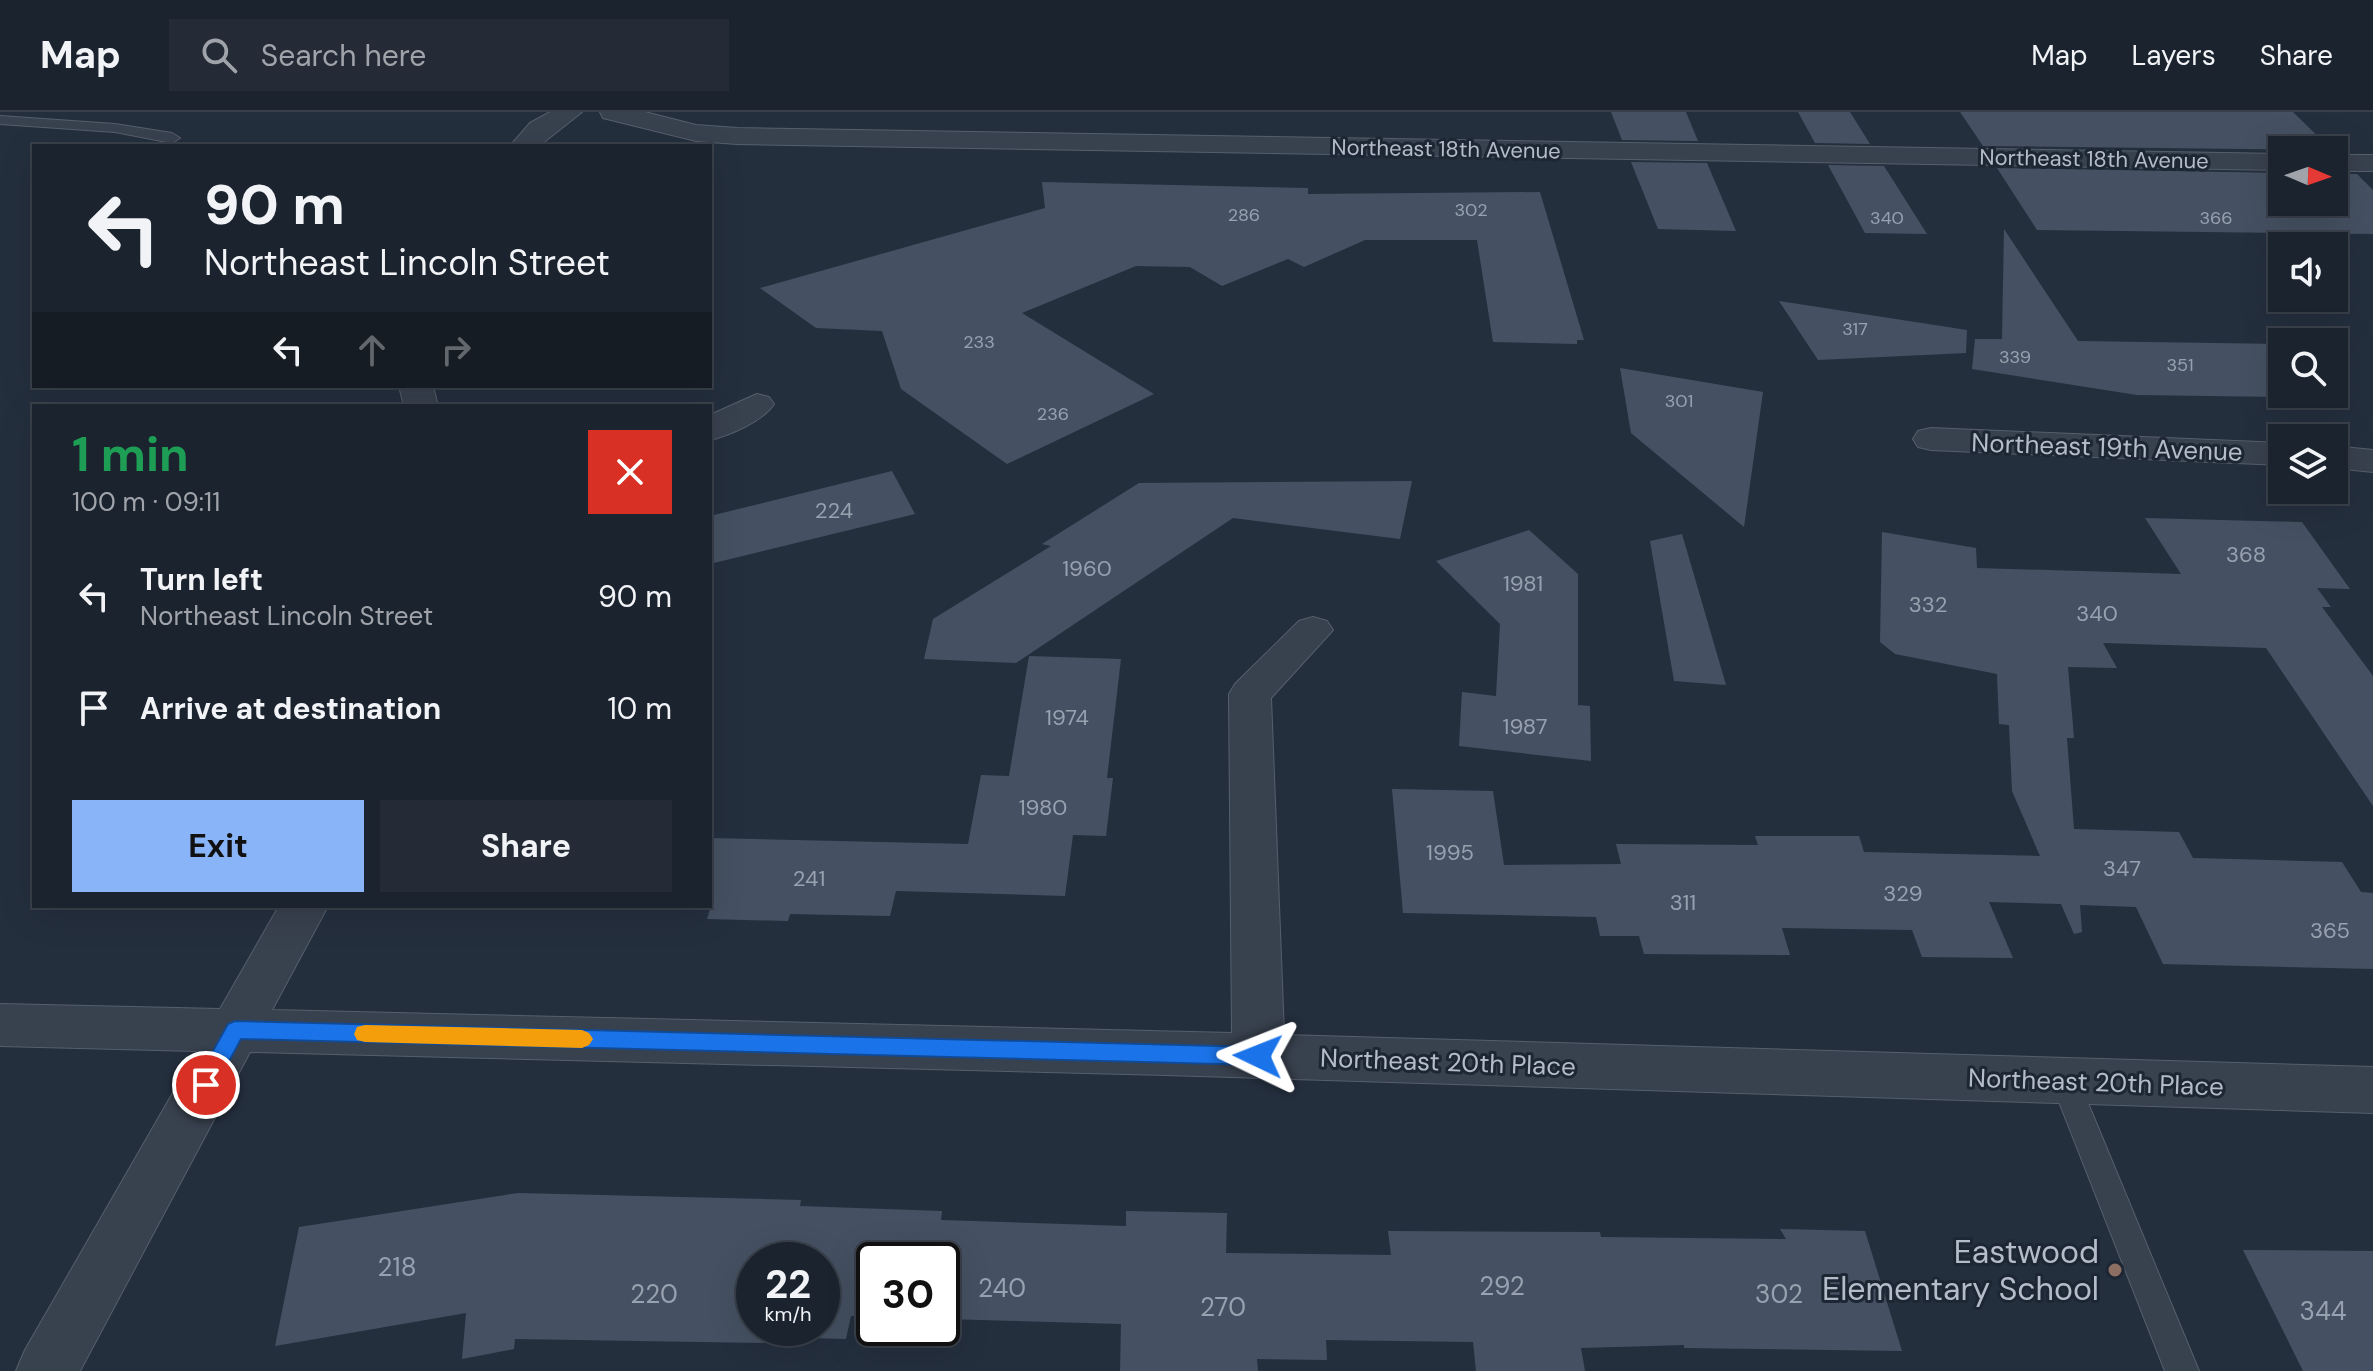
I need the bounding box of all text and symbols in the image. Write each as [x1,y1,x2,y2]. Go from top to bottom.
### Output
search box [169,19,729,91]
text: Map [40,30,121,80]
icon: search [197,33,241,77]
text: Search here [261,36,426,75]
text: Map [2031,37,2088,74]
text: Layers [2132,37,2216,74]
text: Share [2260,37,2333,74]
street label: Northeast 18th Avenue [1331,133,1561,165]
north arrow [2268,136,2348,216]
map controls [2268,136,2348,504]
street label: Northeast 18th Avenue [1979,143,2209,175]
text: 90 m [204,168,345,241]
icon: left [72,176,176,280]
house number: 302 [1454,198,1488,222]
house number: 286 [1228,203,1260,227]
house number: 340 [1870,206,1904,230]
house number: 366 [2199,206,2233,230]
button: sound [2268,232,2348,312]
text: Northeast Lincoln Street [204,239,610,286]
house number: 317 [1842,317,1868,341]
icon: left [266,328,310,372]
icon: ahead [350,328,394,372]
icon: right [434,328,478,372]
button: search [2268,328,2348,408]
house number: 233 [963,330,995,354]
house number: 339 [1999,345,2031,369]
house number: 351 [2166,353,2194,377]
house number: 301 [1665,389,1693,413]
house number: 236 [1037,402,1069,426]
text: 1 min [72,423,189,486]
button: layers [2268,424,2348,504]
street label: Northeast 19th Avenue [1971,425,2243,469]
button: close [588,430,672,514]
text: 100 m · 09:11 [72,485,220,519]
house number: 224 [815,496,853,525]
house number: 368 [2226,540,2266,569]
house number: 1960 [1062,554,1112,583]
text: Turn left [140,560,263,599]
house number: 1981 [1503,569,1543,598]
icon: left [72,574,116,618]
text: 90 m [598,577,672,616]
house number: 332 [1909,590,1947,619]
text: Northeast Lincoln Street [140,599,433,633]
house number: 340 [2076,599,2118,628]
icon: arrive [72,686,116,730]
text: Arrive at destination [140,689,441,728]
text: 10 m [607,689,672,728]
house number: 1974 [1045,703,1089,732]
house number: 1987 [1503,712,1547,741]
house number: 1980 [1019,793,1067,822]
button: Exit [72,800,364,892]
button: Share [380,800,672,892]
house number: 1995 [1426,838,1474,867]
house number: 347 [2103,854,2141,883]
house number: 241 [793,864,825,893]
house number: 329 [1883,879,1923,908]
house number: 311 [1670,888,1696,917]
house number: 365 [2310,916,2350,945]
position arrow [1216,1014,1300,1098]
street label: Northeast 20th Place [1320,1041,1576,1083]
pin [172,1051,240,1119]
street label: Northeast 20th Place [1968,1061,2224,1103]
icon: arrive [184,1063,228,1107]
place label: Eastwood Elementary School [1822,1231,2099,1310]
speed limit sign: 30 [856,1242,960,1346]
house number: 218 [378,1250,416,1284]
text: 22 [765,1258,811,1310]
marker: Eastwood Elementary School [2106,1261,2124,1279]
house number: 292 [1479,1269,1525,1303]
house number: 240 [978,1271,1026,1305]
house number: 220 [630,1277,678,1311]
house number: 302 [1755,1277,1803,1311]
house number: 270 [1200,1290,1246,1324]
house number: 344 [2300,1294,2347,1328]
text: km/h [764,1301,812,1327]

